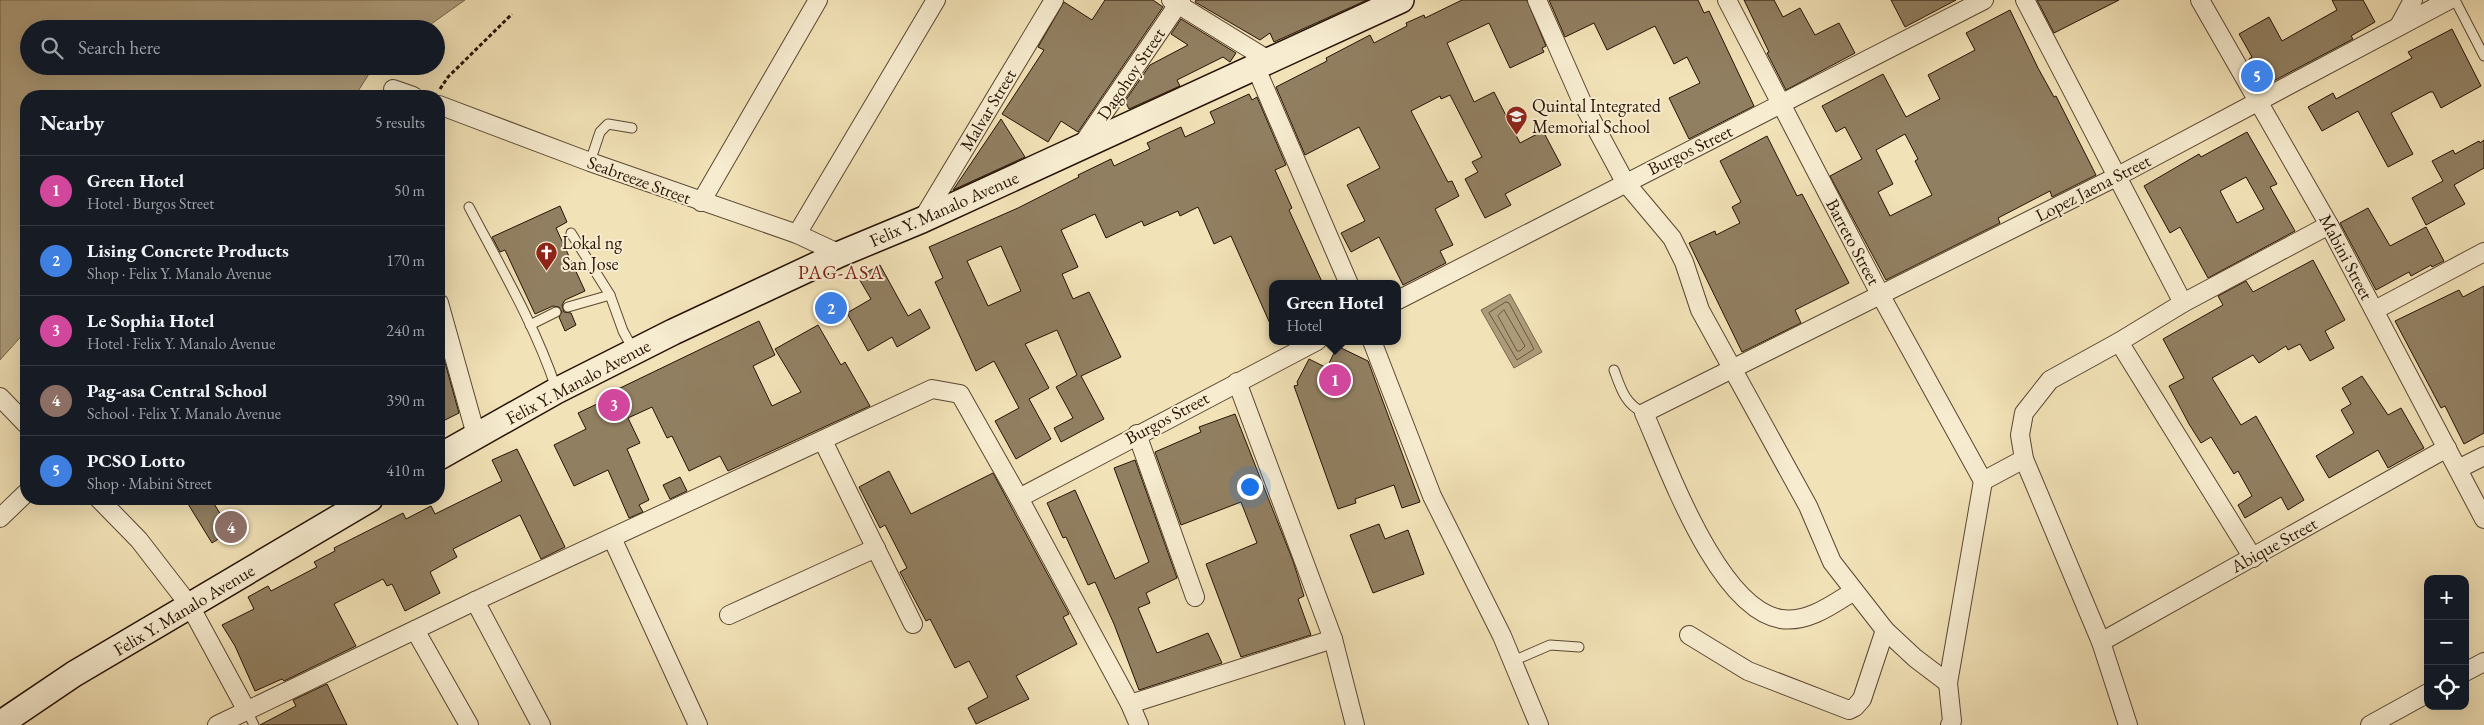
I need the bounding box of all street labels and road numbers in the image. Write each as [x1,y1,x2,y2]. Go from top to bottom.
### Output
street label: Dagohoy Street [1091,23,1170,124]
street label: Malvar Street [954,64,1021,155]
street label: Burgos Street [1644,119,1736,180]
street label: Lopez Jaena Street [2031,148,2155,226]
street label: Seabreeze Street [584,150,694,209]
street label: Felix Y. Manalo Avenue [866,165,1022,252]
street label: Barreto Street [1821,195,1886,289]
street label: Mabini Street [2314,210,2379,304]
street label: Felix Y. Manalo Avenue [501,334,654,429]
street label: Burgos Street [1121,386,1213,449]
street label: Abique Street [2226,511,2321,578]
street label: Felix Y. Manalo Avenue [109,558,259,661]

